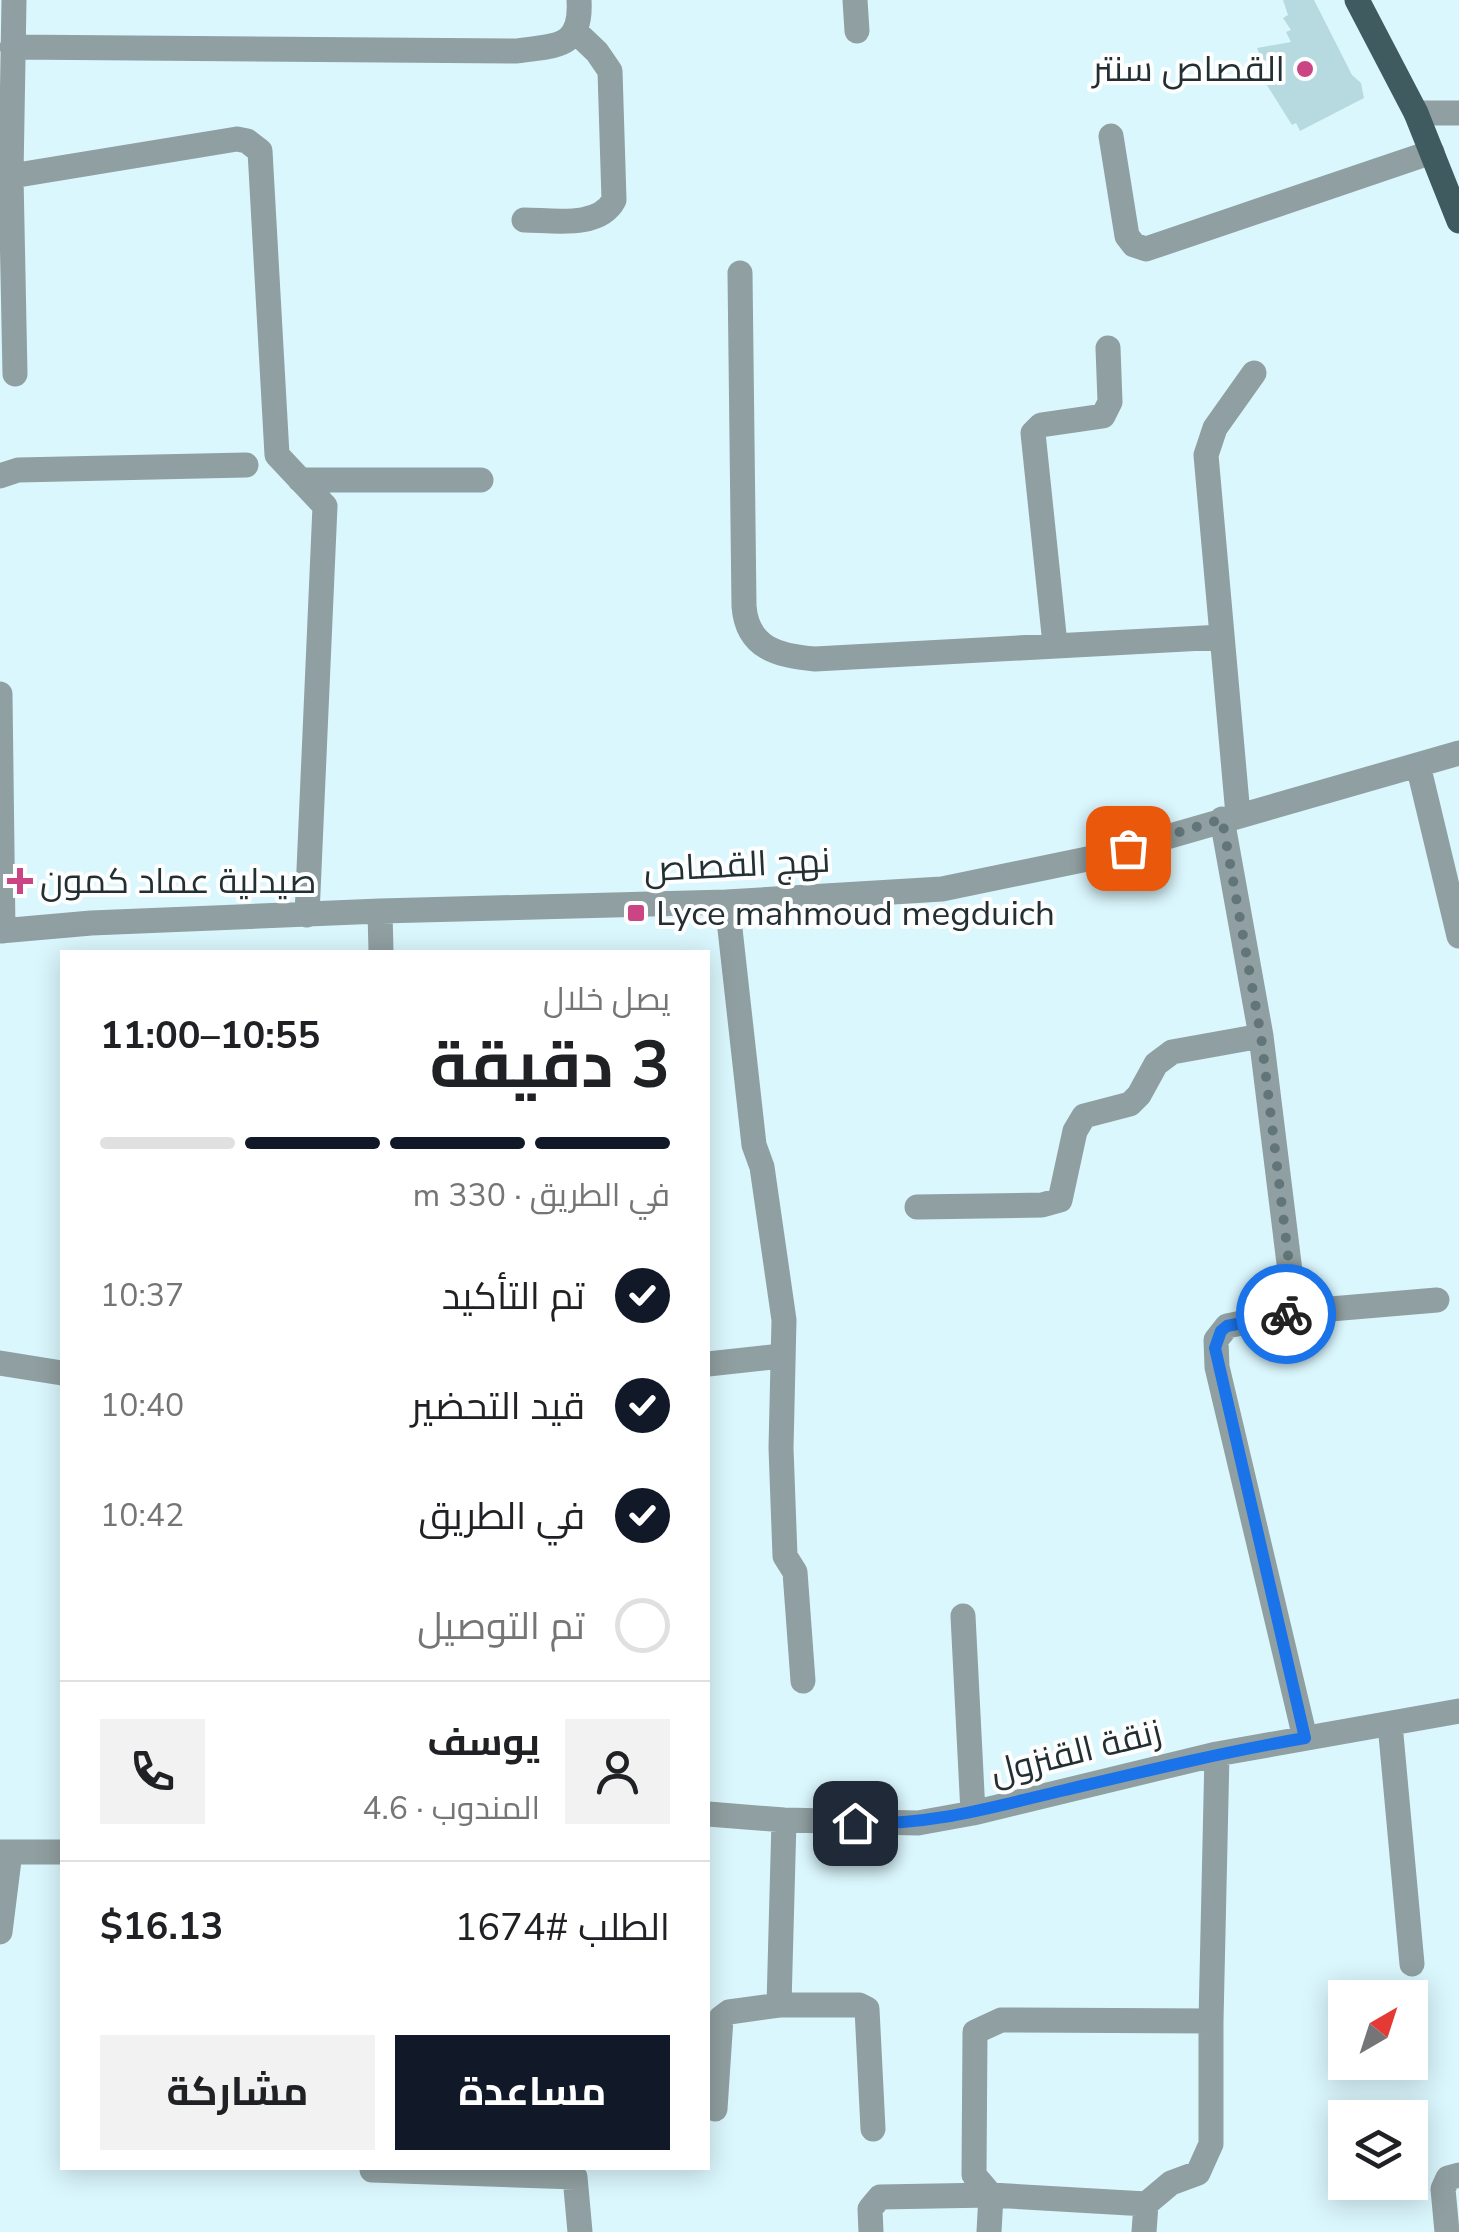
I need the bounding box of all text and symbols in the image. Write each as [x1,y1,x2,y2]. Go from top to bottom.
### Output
place label: القصاص سنتر [1091,46,1285,93]
marker: القصاص سنتر [1294,58,1316,80]
pin [1086,806,1171,891]
icon: bag [1101,821,1156,876]
street label: نهج القصاص [643,837,831,893]
place label: صيدلية عماد كمون [40,858,316,905]
marker: صيدلية عماد كمون [9,870,31,892]
place label: Lyce mahmoud megduich [656,890,1055,937]
marker: Lyce mahmoud megduich [625,902,647,924]
text: يصل خلال [543,978,670,1021]
text: 10:55–11:00 [100,1010,320,1061]
text: 3 دقيقة [430,1021,670,1110]
text: في الطريق · 330 m [413,1174,670,1217]
courier [1236,1264,1336,1364]
icon: check [615,1268,670,1323]
text: تم التأكيد [442,1271,585,1322]
text: 10:37 [100,1274,184,1317]
icon: bike [1259,1287,1314,1342]
icon: check [615,1378,670,1433]
text: قيد التحضير [411,1381,585,1432]
text: 10:40 [100,1384,184,1427]
icon: check [615,1488,670,1543]
text: في الطريق [418,1491,585,1542]
text: 10:42 [100,1494,184,1537]
text: تم التوصيل [417,1601,585,1652]
street label: زنقة القنزول [986,1708,1166,1796]
text: يوسف [427,1717,540,1768]
button: phone [100,1719,205,1824]
button: person [565,1719,670,1824]
pin [813,1781,898,1866]
text: المندوب · 4.6 [362,1787,540,1830]
icon: home [828,1796,883,1851]
text: $16.13 [100,1901,223,1952]
text: الطلب #1674 [454,1902,670,1953]
north arrow [1328,1980,1428,2080]
map controls [1328,1980,1428,2200]
button: مشاركة [100,2035,375,2150]
button: مساعدة [395,2035,670,2150]
button: layers [1328,2100,1428,2200]

